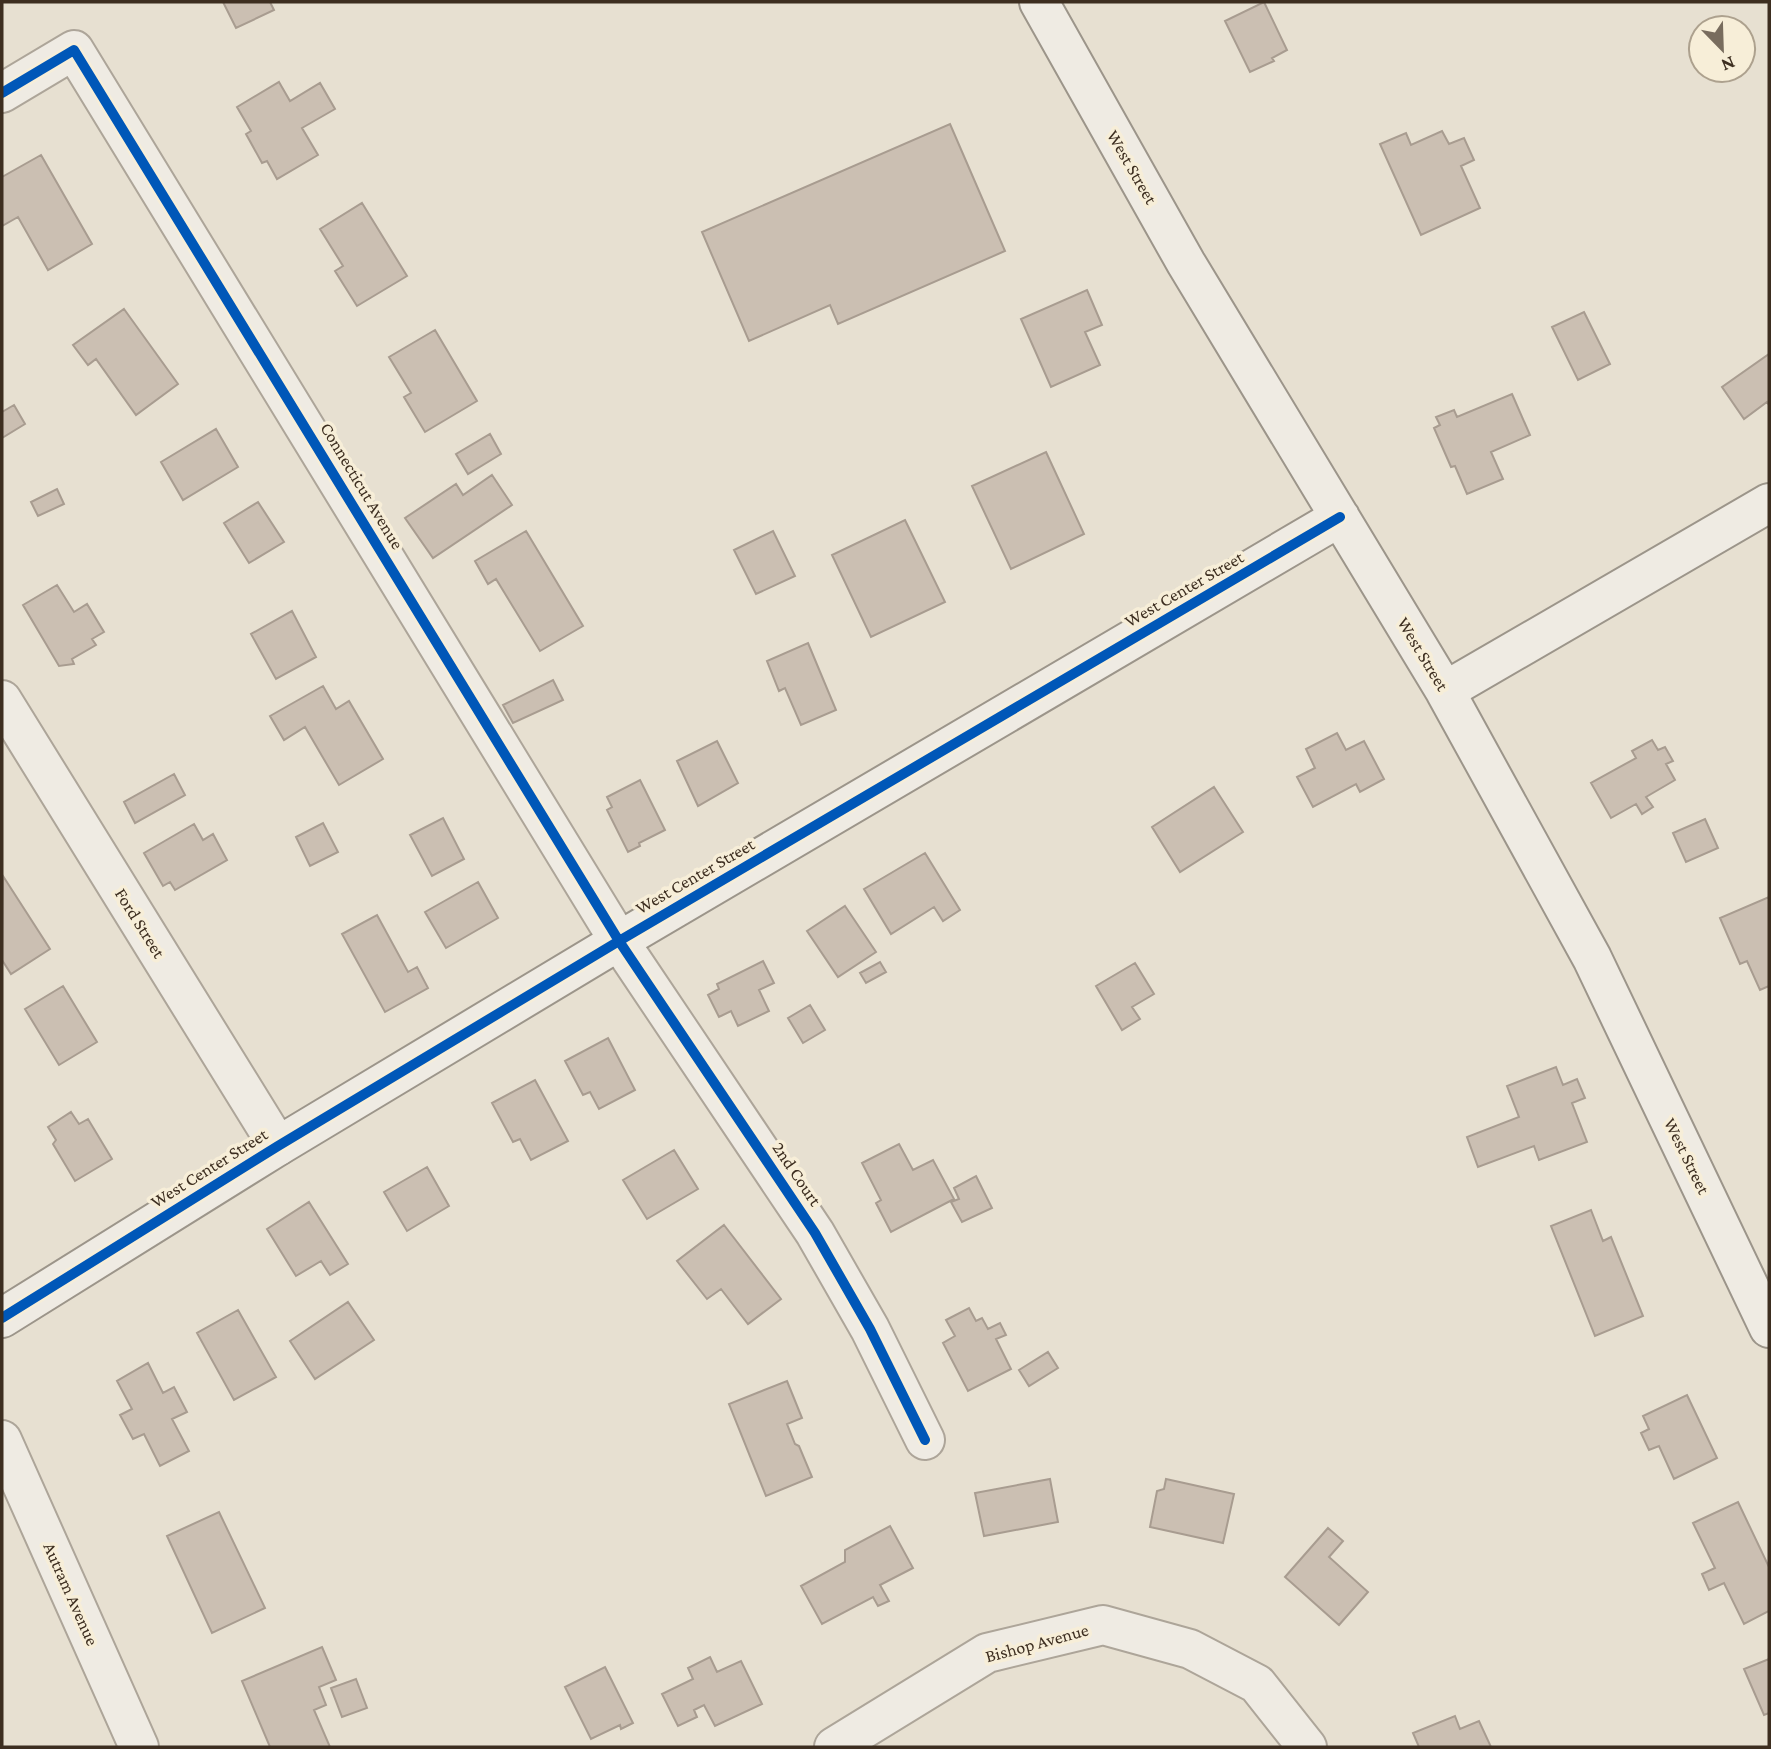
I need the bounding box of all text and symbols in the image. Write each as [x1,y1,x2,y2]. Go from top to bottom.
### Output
north arrow [1687,14,1757,84]
text: N [1718,52,1739,76]
street label: West Street [1103,126,1162,209]
street label: Connecticut Avenue [316,419,408,553]
street label: West Center Street [1121,546,1248,631]
street label: West Street [1393,614,1453,695]
street label: West Center Street [632,833,759,918]
street label: Ford Street [111,884,170,962]
street label: West Street [1660,1115,1714,1198]
street label: West Center Street [147,1123,272,1212]
street label: 2nd Court [768,1138,826,1210]
street label: Autram Avenue [39,1539,103,1649]
street label: Bishop Avenue [983,1620,1091,1666]

